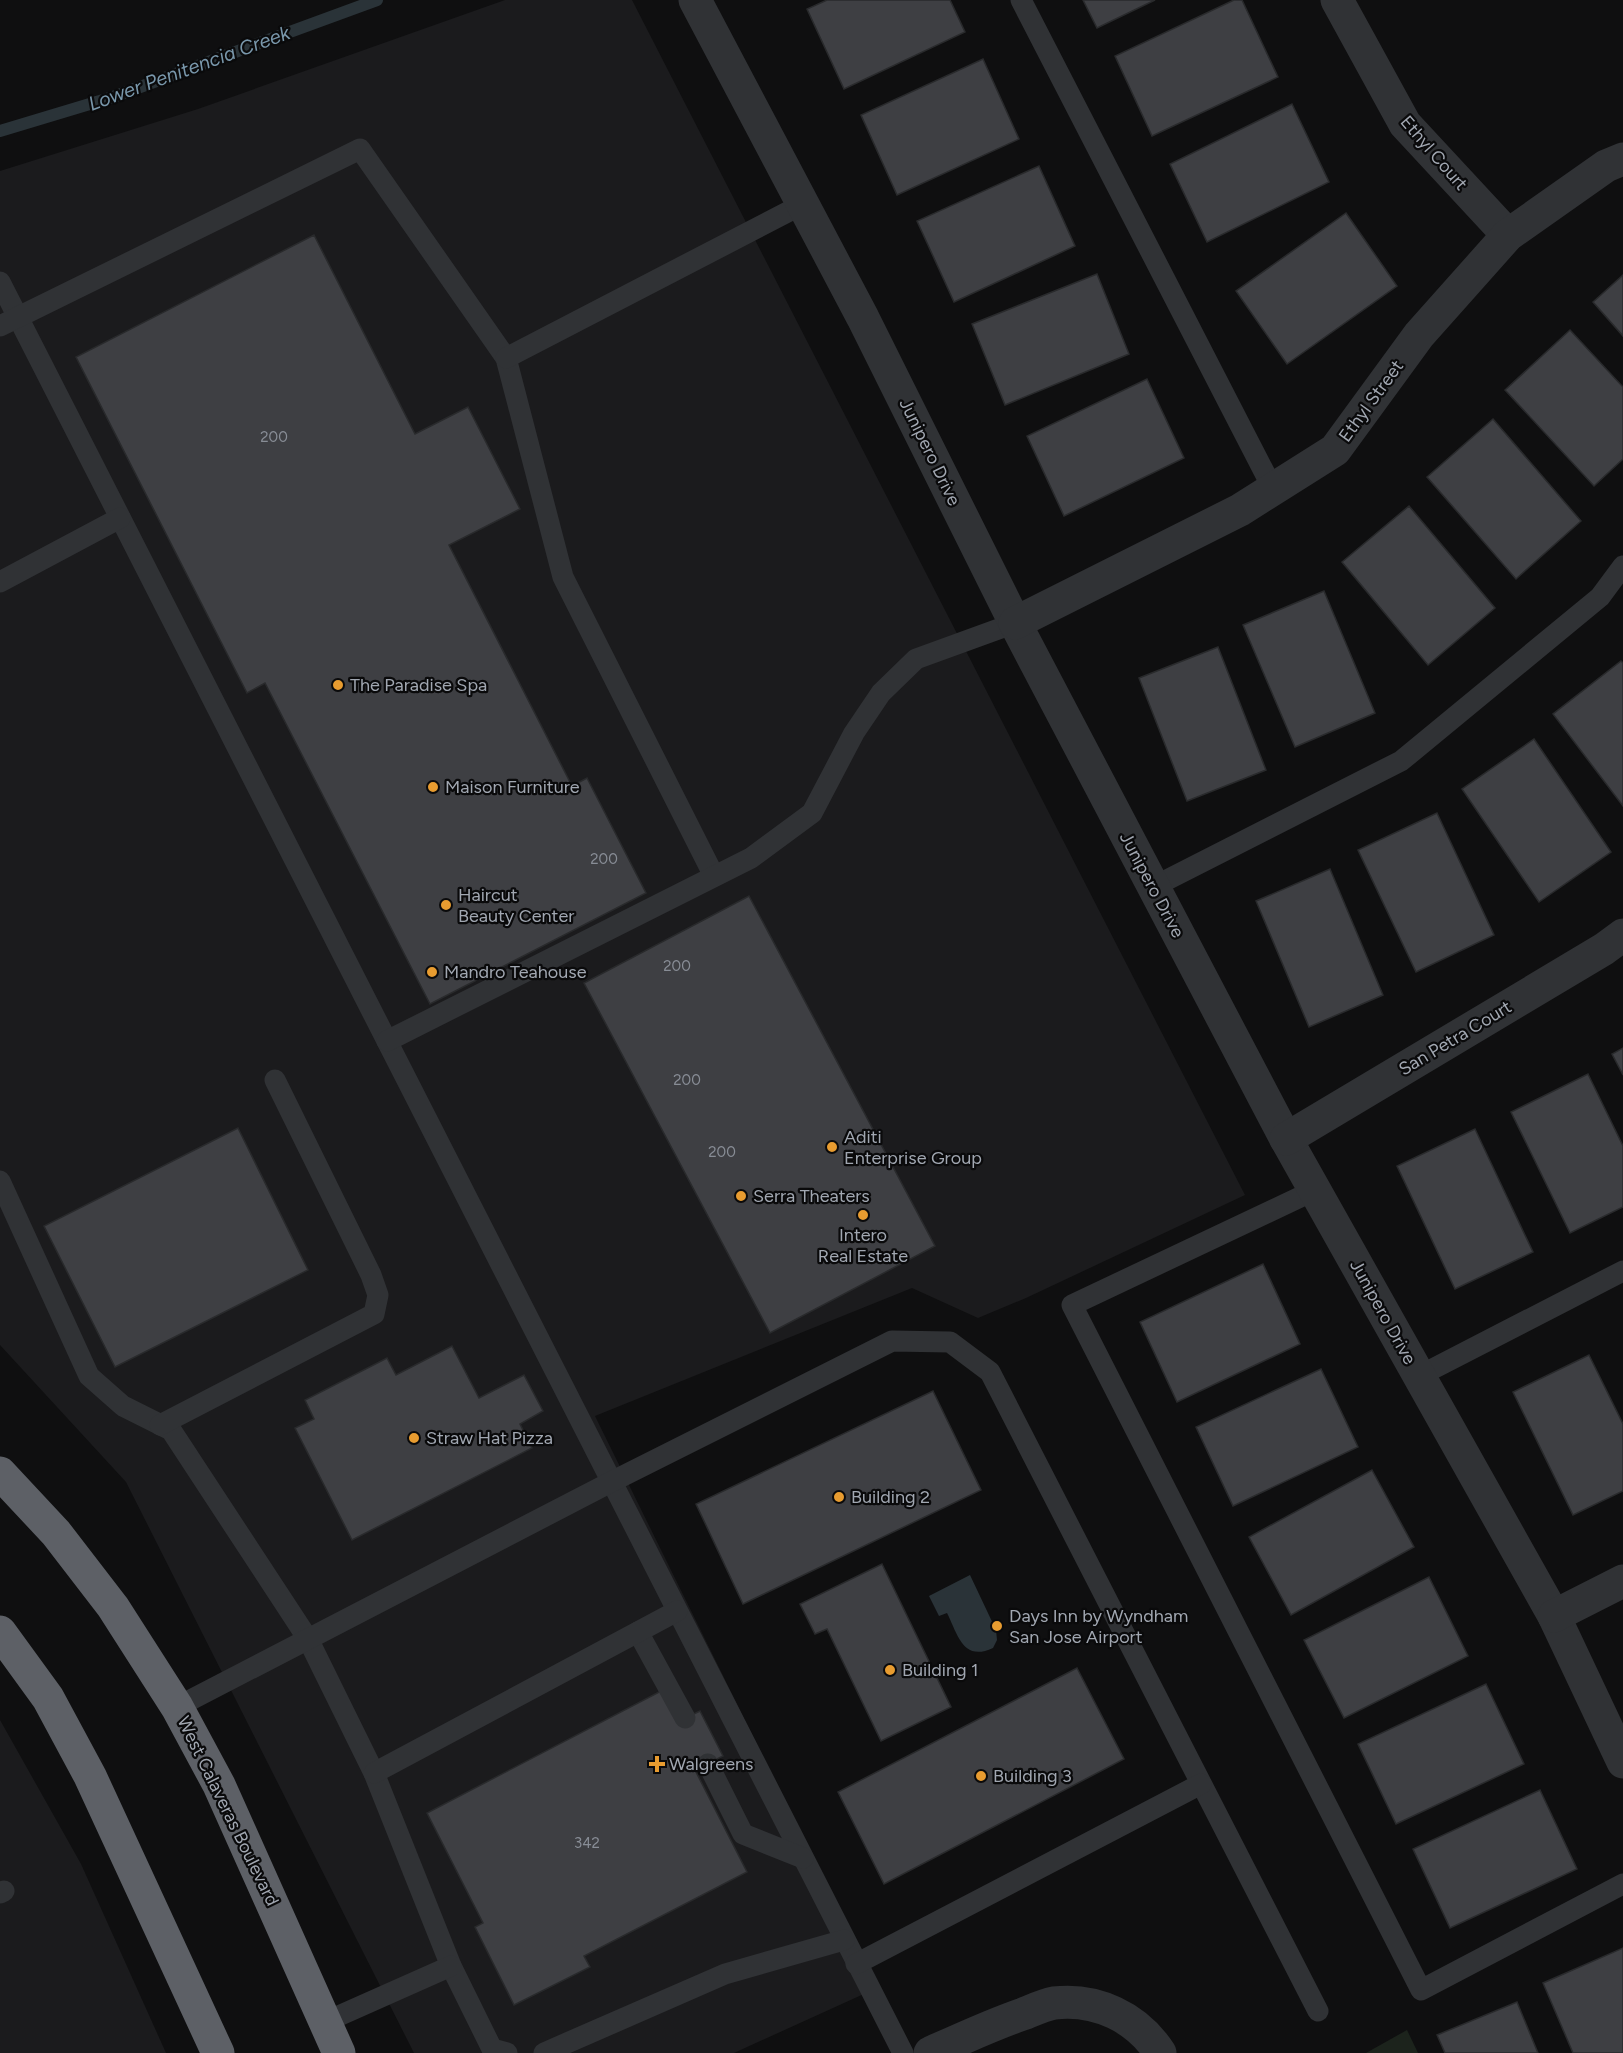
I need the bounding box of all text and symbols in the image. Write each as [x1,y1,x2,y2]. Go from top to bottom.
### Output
water label: Lower Penitencia Creek [85,20,294,116]
street label: Ethyl Court [1396,111,1472,195]
street label: Ethyl Street [1334,356,1408,446]
street label: Junipero Drive [895,395,966,509]
house number: 200 [260,428,288,446]
place label: The Paradise Spa [350,674,487,696]
marker: The Paradise Spa [331,678,345,692]
place label: Maison Furniture [445,776,580,798]
marker: Maison Furniture [426,780,440,794]
street label: Junipero Drive [1115,828,1189,942]
house number: 200 [590,850,618,868]
place label: Haircut Beauty Center [458,884,574,927]
marker: Haircut Beauty Center [439,898,453,912]
house number: 200 [663,957,691,975]
place label: Mandro Teahouse [444,961,587,983]
marker: Mandro Teahouse [425,965,439,979]
street label: San Petra Court [1395,996,1516,1080]
house number: 200 [673,1071,701,1089]
place label: Aditi Enterprise Group [844,1126,982,1169]
marker: Aditi Enterprise Group [825,1140,839,1154]
house number: 200 [708,1143,736,1161]
place label: Serra Theaters [753,1185,870,1207]
marker: Serra Theaters [734,1189,748,1203]
marker: Intero Real Estate [856,1208,870,1222]
place label: Intero Real Estate [818,1224,908,1267]
street label: Junipero Drive [1345,1256,1421,1368]
place label: Straw Hat Pizza [426,1427,553,1449]
marker: Straw Hat Pizza [407,1431,421,1445]
place label: Building 2 [851,1486,930,1508]
marker: Building 2 [832,1490,846,1504]
place label: Days Inn by Wyndham San Jose Airport [1009,1605,1188,1648]
marker: Days Inn by Wyndham San Jose Airport [990,1619,1004,1633]
place label: Building 1 [902,1659,978,1681]
marker: Building 1 [883,1663,897,1677]
street label: West Calaveras Boulevard [172,1713,284,1909]
place label: Walgreens [669,1753,753,1775]
marker: Walgreens [650,1757,664,1771]
place label: Building 3 [993,1765,1072,1787]
marker: Building 3 [974,1769,988,1783]
house number: 342 [574,1834,600,1852]

